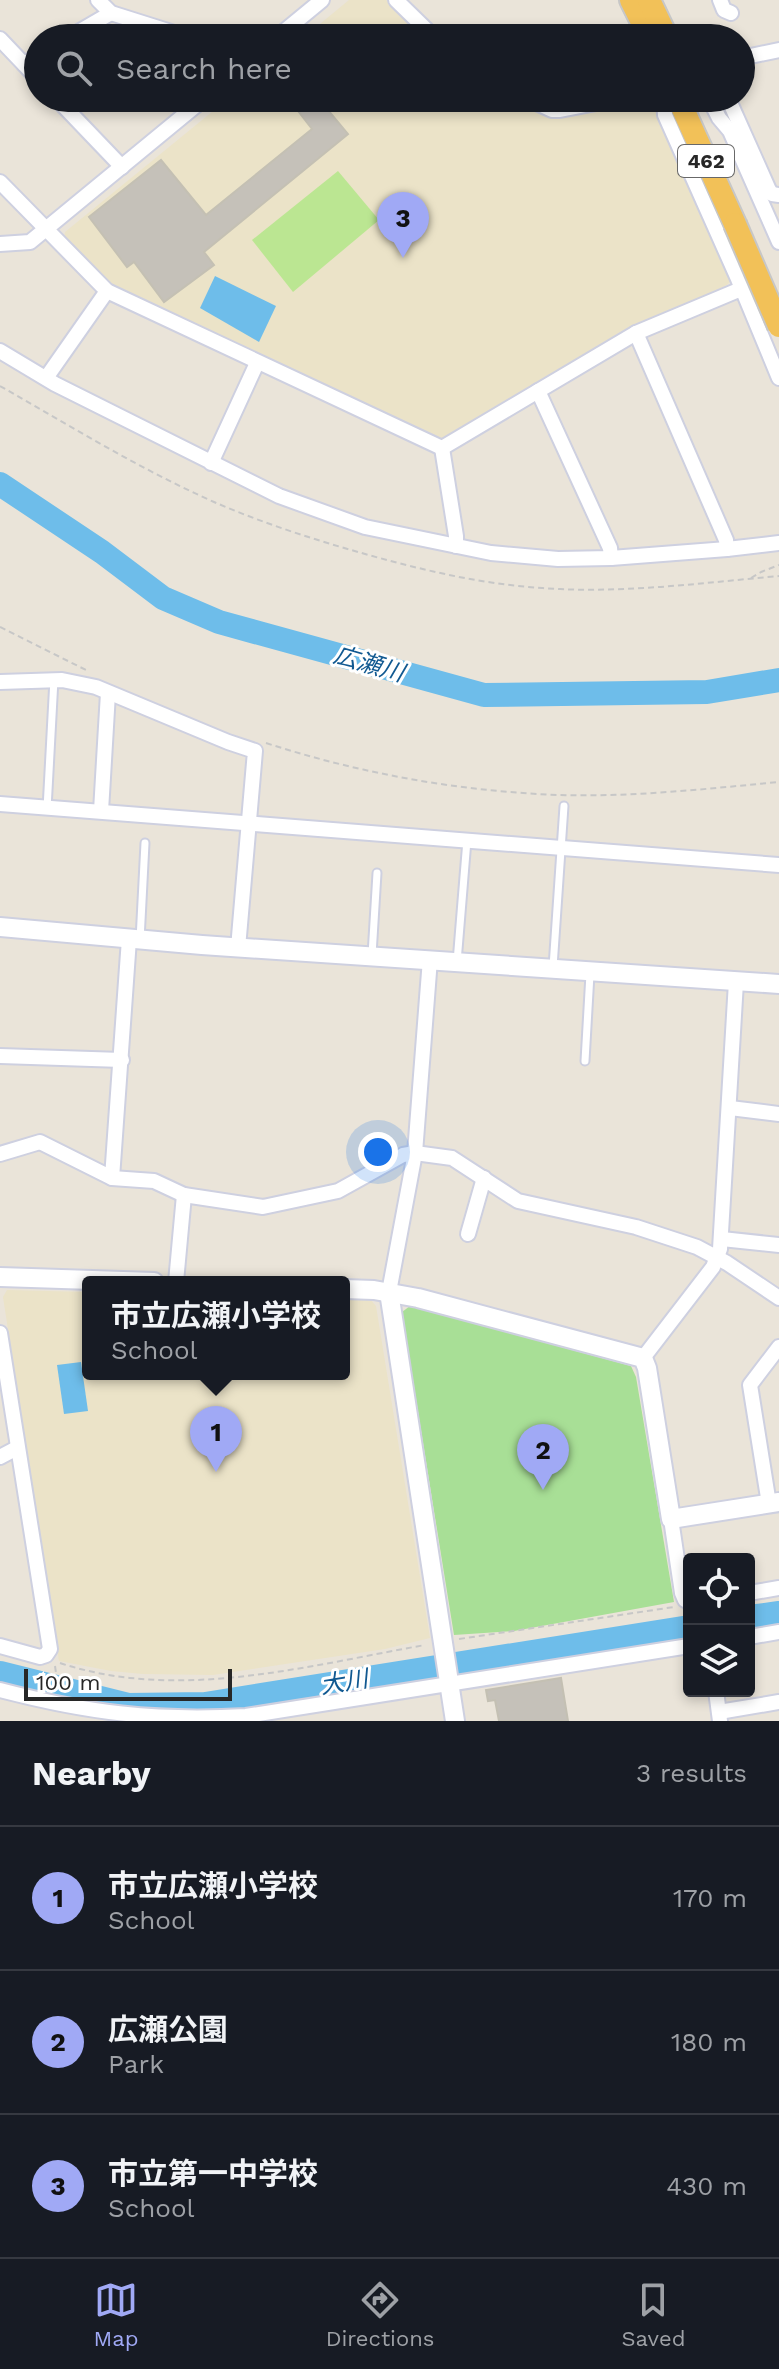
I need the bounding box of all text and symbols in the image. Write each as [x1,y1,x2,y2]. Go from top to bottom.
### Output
search box [24,24,755,112]
icon: search [52,46,96,90]
text: Search here [116,51,292,86]
road number: 462 [678,145,734,177]
pin: 3 [377,192,429,258]
water label: 広瀬川 [331,641,410,688]
your location [358,1132,398,1172]
popup [82,1276,350,1380]
text: 市立広瀬小学校 [111,1298,321,1333]
text: School [111,1335,197,1365]
pin: 1 [190,1406,242,1472]
pin: 2 [517,1424,569,1490]
map controls [683,1553,755,1697]
button: locate [683,1553,755,1625]
button: layers [683,1625,755,1697]
water label: 大川 [318,1664,373,1700]
scale bar [24,1665,232,1701]
text: 100 m [36,1670,100,1695]
text: Nearby [32,1753,151,1793]
text: 3 results [636,1758,747,1788]
text: 市立広瀬小学校 [108,1868,318,1903]
text: 1 [52,1883,64,1913]
text: 170 m [673,1883,747,1913]
text: School [108,1905,194,1935]
text: 広瀬公園 [108,2012,228,2047]
text: 2 [50,2027,66,2057]
text: 180 m [671,2027,747,2057]
text: Park [108,2049,164,2079]
text: 市立第一中学校 [108,2156,318,2191]
text: 3 [50,2171,66,2201]
text: 430 m [666,2171,747,2201]
text: School [108,2193,194,2223]
tab: Map [94,2278,138,2351]
tab: Directions [326,2278,434,2351]
tab: Saved [622,2278,685,2351]

